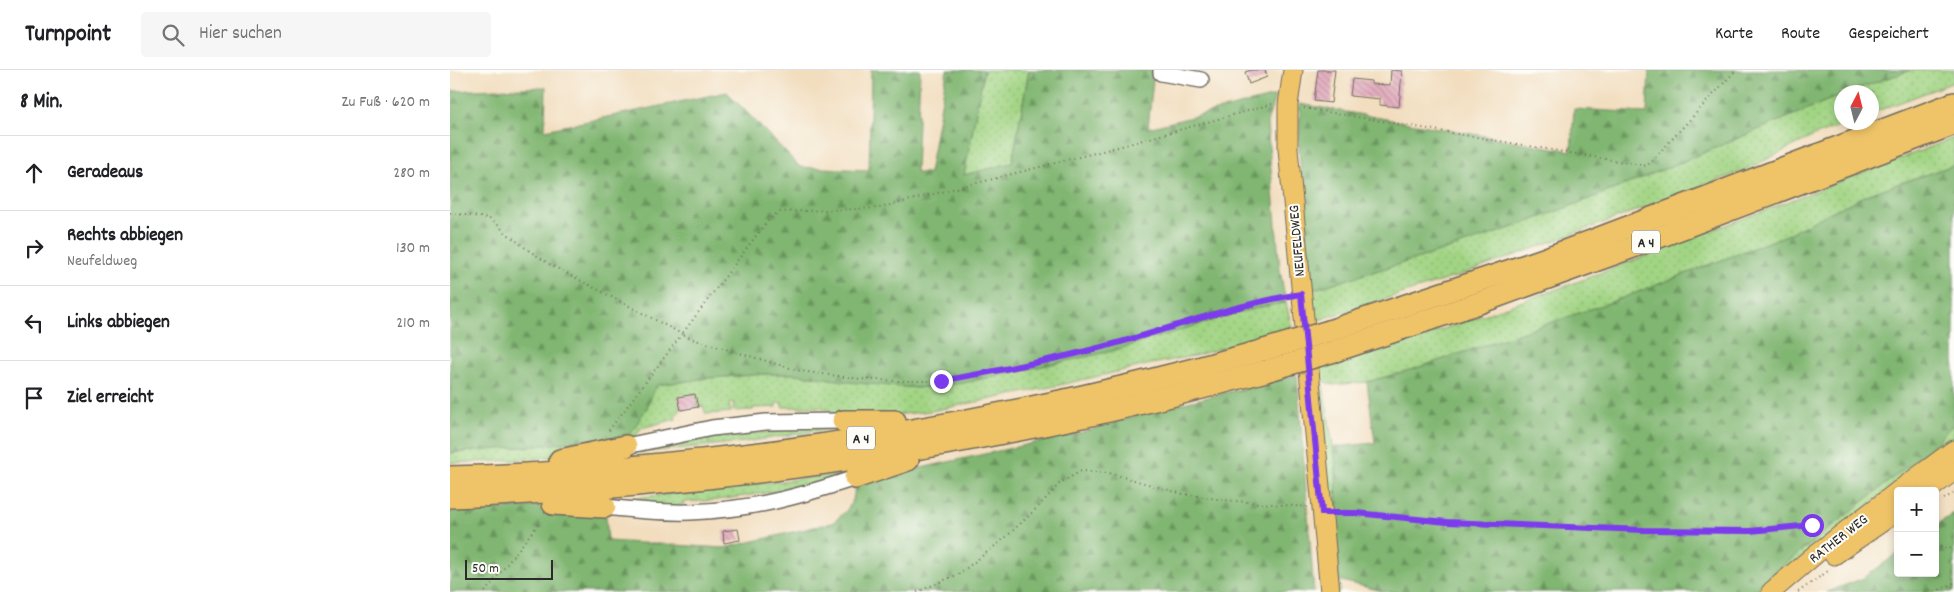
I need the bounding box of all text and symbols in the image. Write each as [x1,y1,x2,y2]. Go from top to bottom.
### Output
search box [141,12,491,57]
text: Turnpoint [25,18,111,52]
icon: search [159,21,187,49]
text: Hier suchen [199,21,282,48]
text: Karte [1715,22,1753,47]
text: Route [1781,22,1820,47]
text: Gespeichert [1848,22,1929,47]
north arrow [1834,85,1879,130]
text: 8 Min. [20,88,63,118]
text: Zu Fuß · 620 m [342,91,430,114]
icon: ahead [20,159,48,187]
text: Geradeaus [67,160,143,187]
text: 280 m [393,162,430,185]
street label: NEUFELDWEG [1284,204,1312,278]
text: Rechts abbiegen [67,223,183,250]
road number: A 4 [1632,230,1660,253]
icon: right [20,234,48,262]
text: 130 m [396,237,430,260]
text: Neufeldweg [67,250,137,273]
icon: left [20,309,48,337]
text: Links abbiegen [67,310,170,337]
text: 210 m [396,312,430,335]
route end [930,370,953,393]
icon: arrive [20,384,48,412]
text: Ziel erreicht [67,385,154,412]
road number: A 4 [847,426,875,449]
map controls [1894,487,1939,577]
button: + [1894,487,1939,532]
street label: RATHER WEG [1805,509,1873,570]
route start [1801,514,1824,537]
button: − [1894,532,1939,577]
scale bar [465,557,552,580]
text: 50 m [472,559,499,579]

